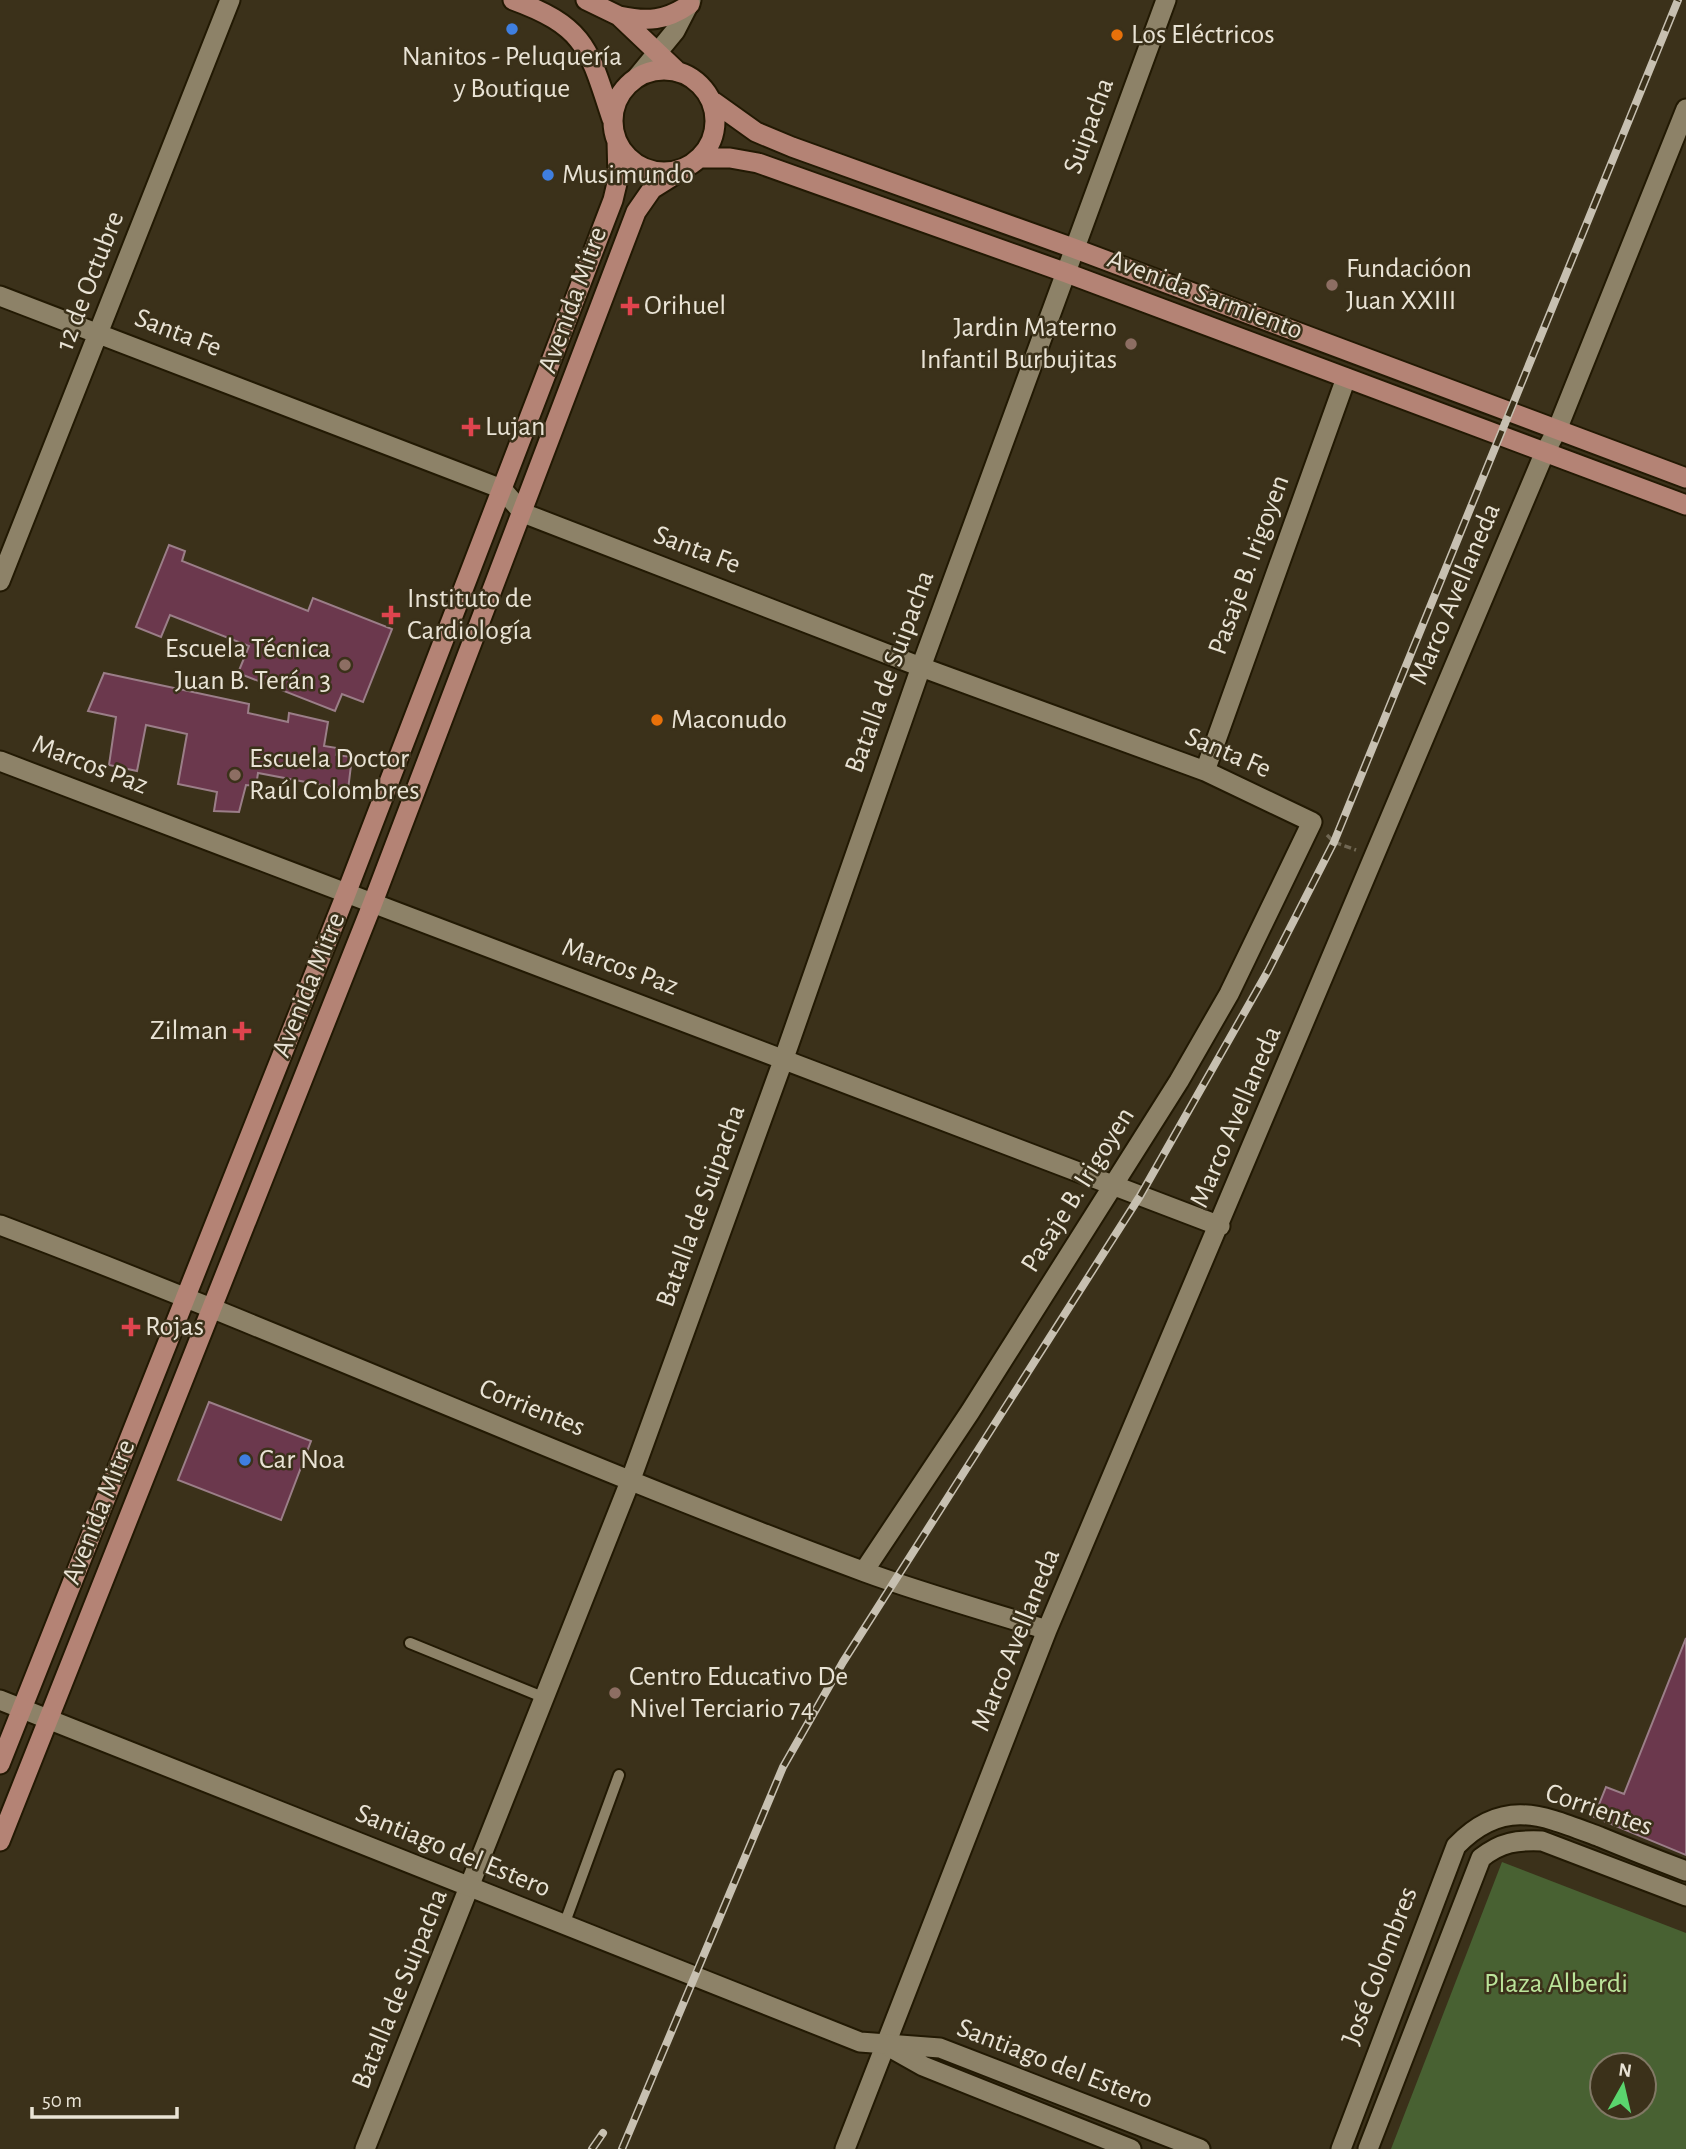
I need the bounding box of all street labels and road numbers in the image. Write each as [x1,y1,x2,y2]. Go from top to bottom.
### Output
street label: Suipacha [1059,74,1119,178]
street label: 12 de Octubre [51,207,129,355]
street label: Avenida Mitre [534,223,612,377]
street label: Avenida Sarmiento [1104,245,1306,345]
street label: Santa Fe [131,304,225,362]
street label: Pasaje B. Irigoyen [1204,471,1294,659]
street label: Marco Avellaneda [1404,499,1506,689]
street label: Santa Fe [650,521,744,579]
street label: Batalla de Suipacha [840,567,940,777]
street label: Santa Fe [1181,722,1275,784]
street label: Marcos Paz [28,730,152,800]
street label: Avenida Mitre [267,909,351,1061]
street label: Marcos Paz [558,933,682,1001]
street label: Marco Avellaneda [1185,1022,1287,1212]
street label: Batalla de Suipacha [651,1101,751,1311]
street label: Pasaje B. Irigoyen [1016,1102,1140,1278]
street label: Corrientes [475,1374,589,1442]
street label: Avenida Mitre [57,1436,141,1588]
street label: Marco Avellaneda [967,1545,1065,1735]
street label: Corrientes [1542,1779,1656,1841]
street label: Santiago del Estero [352,1799,554,1903]
street label: José Colombres [1337,1883,1423,2049]
street label: Batalla de Suipacha [347,1885,453,2093]
street label: Santiago del Estero [953,2014,1157,2114]

